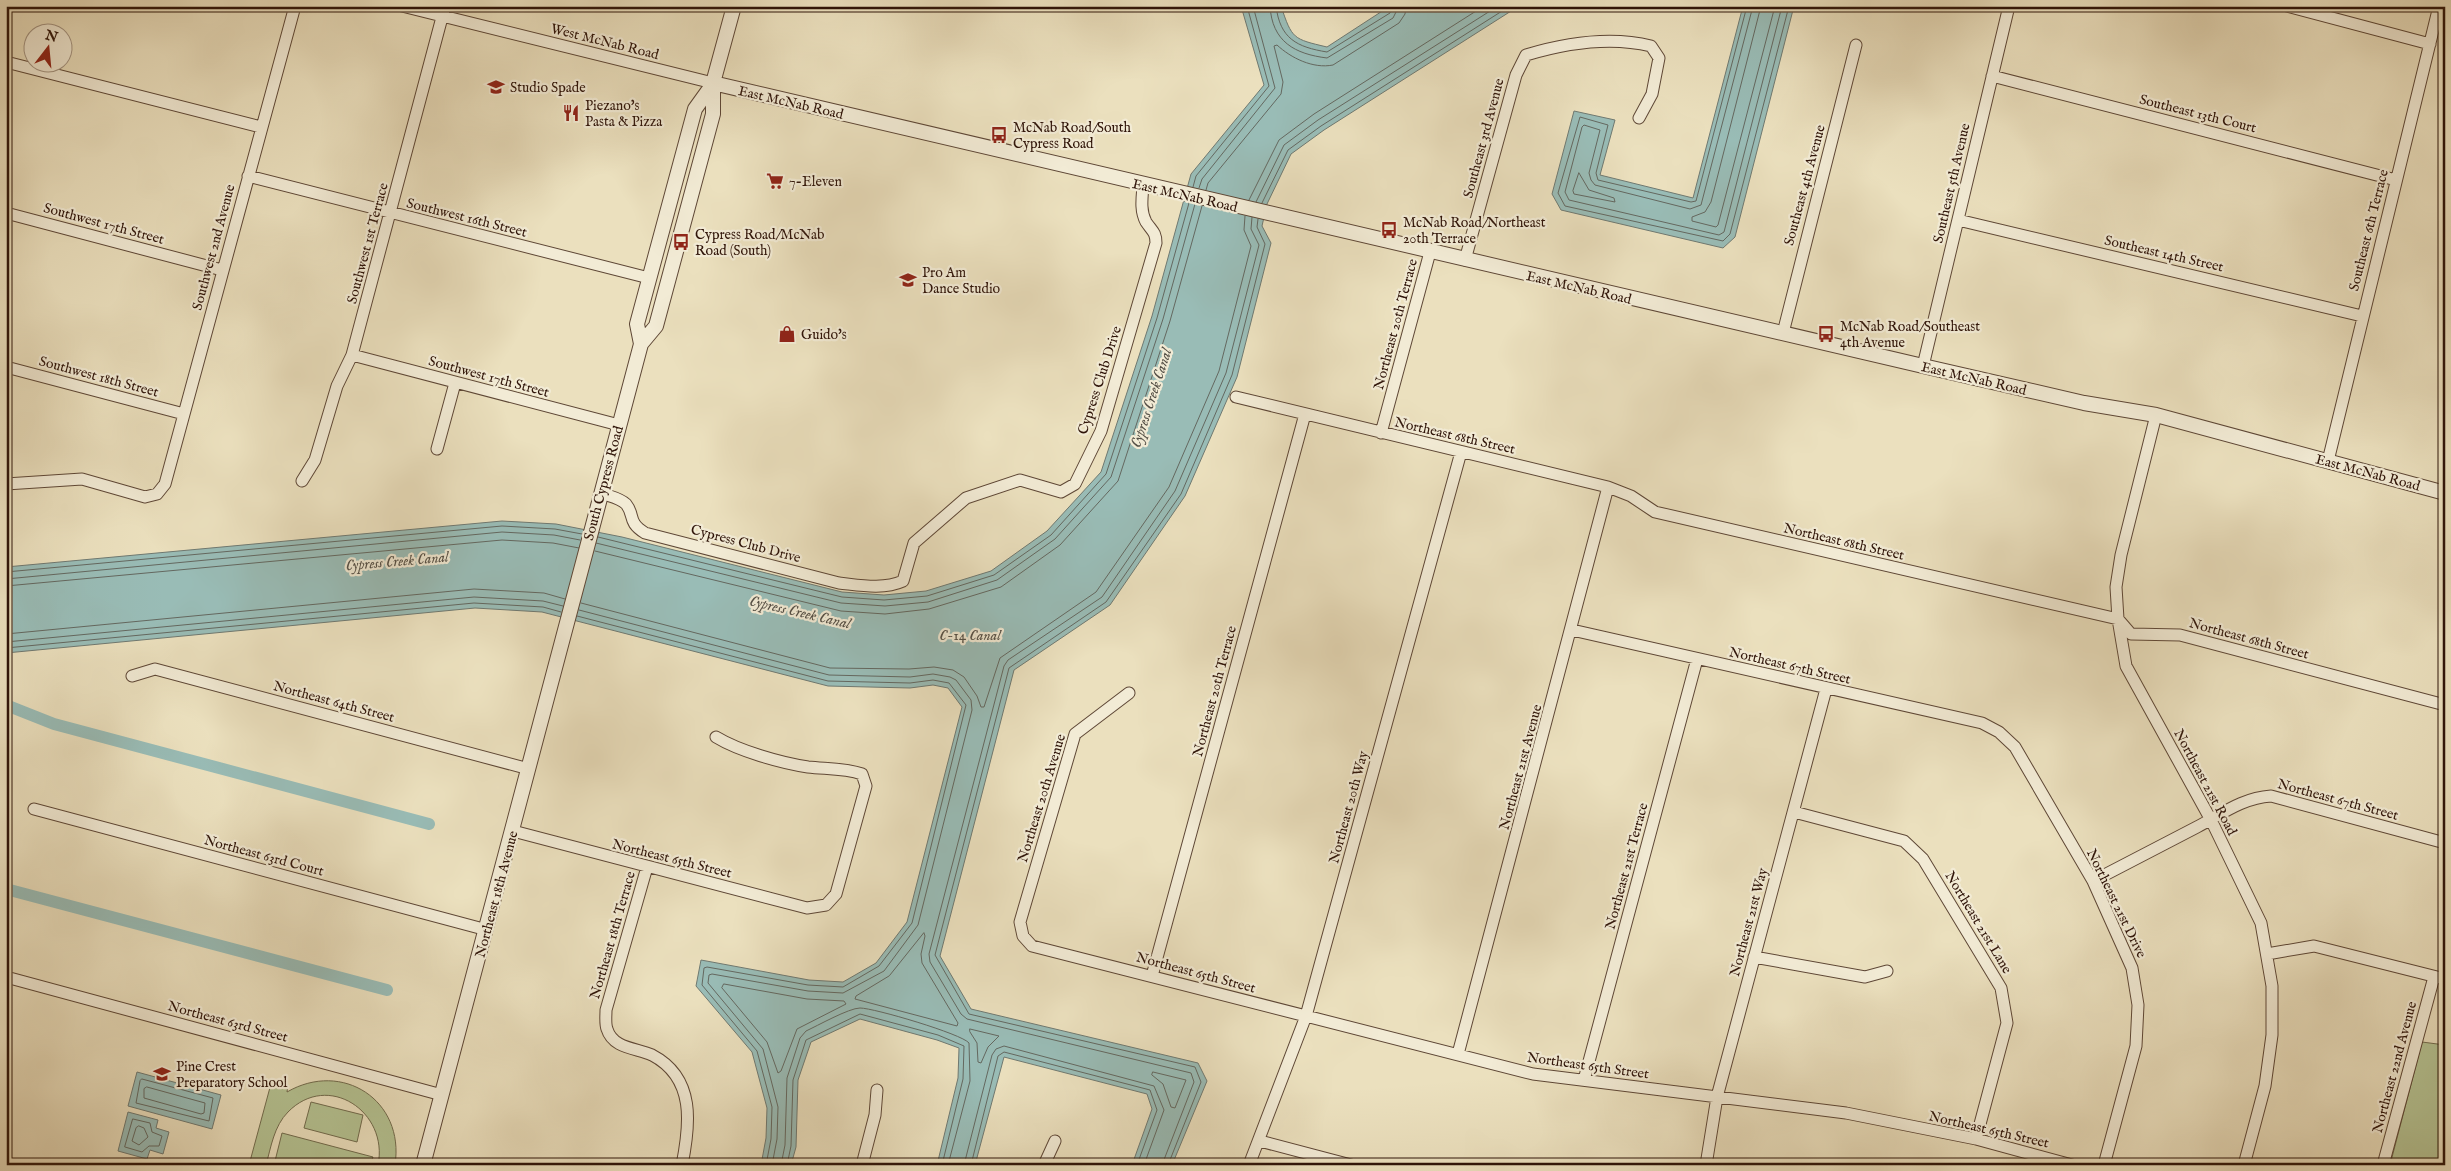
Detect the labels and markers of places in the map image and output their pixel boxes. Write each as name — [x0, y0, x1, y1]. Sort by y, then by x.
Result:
school or university icon: Studio Spade — [486, 77, 506, 97]
place label: Studio Spade — [510, 79, 586, 97]
place label: Piezano's Pasta & Pizza — [585, 97, 663, 131]
restaurant icon: Piezano's Pasta & Pizza — [561, 103, 581, 123]
place label: McNab Road/South Cypress Road — [1013, 119, 1131, 153]
bus stop icon: McNab Road/South Cypress Road — [989, 125, 1009, 145]
supermarket icon: 7-Eleven — [765, 171, 785, 191]
place label: 7-Eleven — [789, 173, 843, 191]
place label: McNab Road/Northeast 20th Terrace — [1403, 214, 1546, 248]
bus stop icon: McNab Road/Northeast 20th Terrace — [1379, 220, 1399, 240]
place label: Cypress Road/McNab Road (South) — [695, 226, 825, 260]
bus stop icon: Cypress Road/McNab Road (South) — [671, 232, 691, 252]
place label: Pro Am Dance Studio — [922, 264, 1001, 298]
school or university icon: Pro Am Dance Studio — [898, 270, 918, 290]
place label: McNab Road/Southeast 4th Avenue — [1840, 318, 1980, 352]
shop icon: Guido's — [777, 324, 797, 344]
bus stop icon: McNab Road/Southeast 4th Avenue — [1816, 324, 1836, 344]
place label: Guido's — [801, 326, 847, 344]
place label: Pine Crest Preparatory School — [176, 1058, 287, 1092]
school or university icon: Pine Crest Preparatory School — [152, 1064, 172, 1084]

